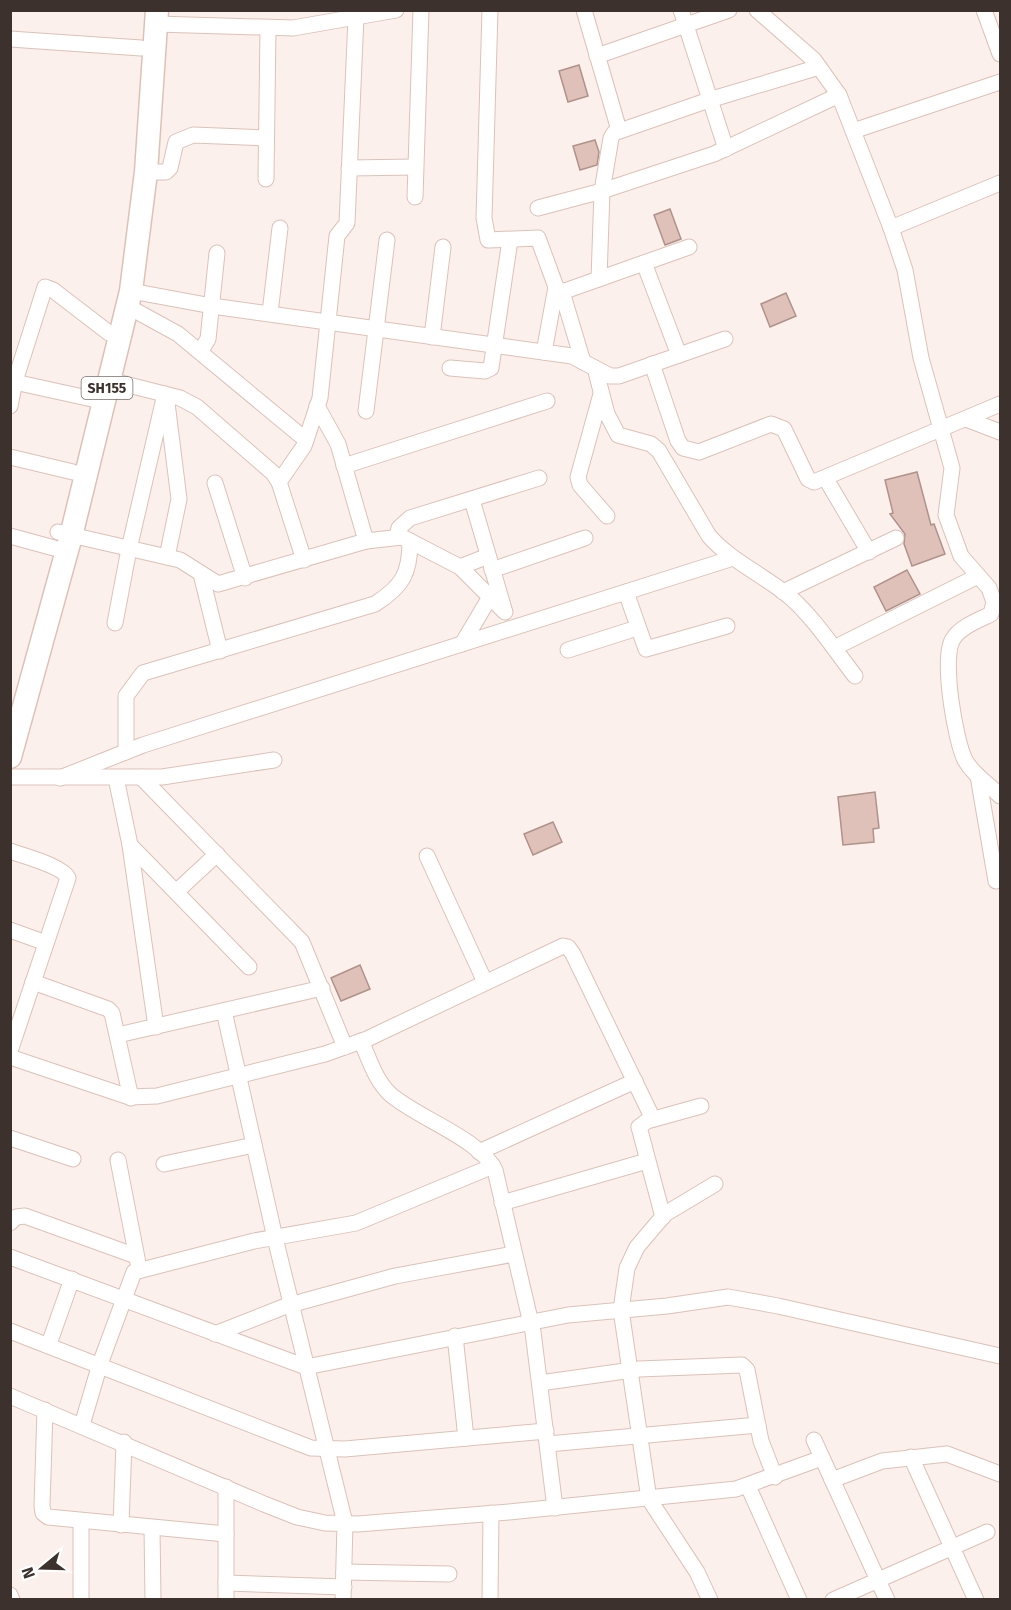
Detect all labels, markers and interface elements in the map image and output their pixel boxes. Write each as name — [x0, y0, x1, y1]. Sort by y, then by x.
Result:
road number: SH155 — [82, 377, 132, 399]
north arrow — [12, 1538, 72, 1598]
text: N — [18, 1565, 39, 1581]

